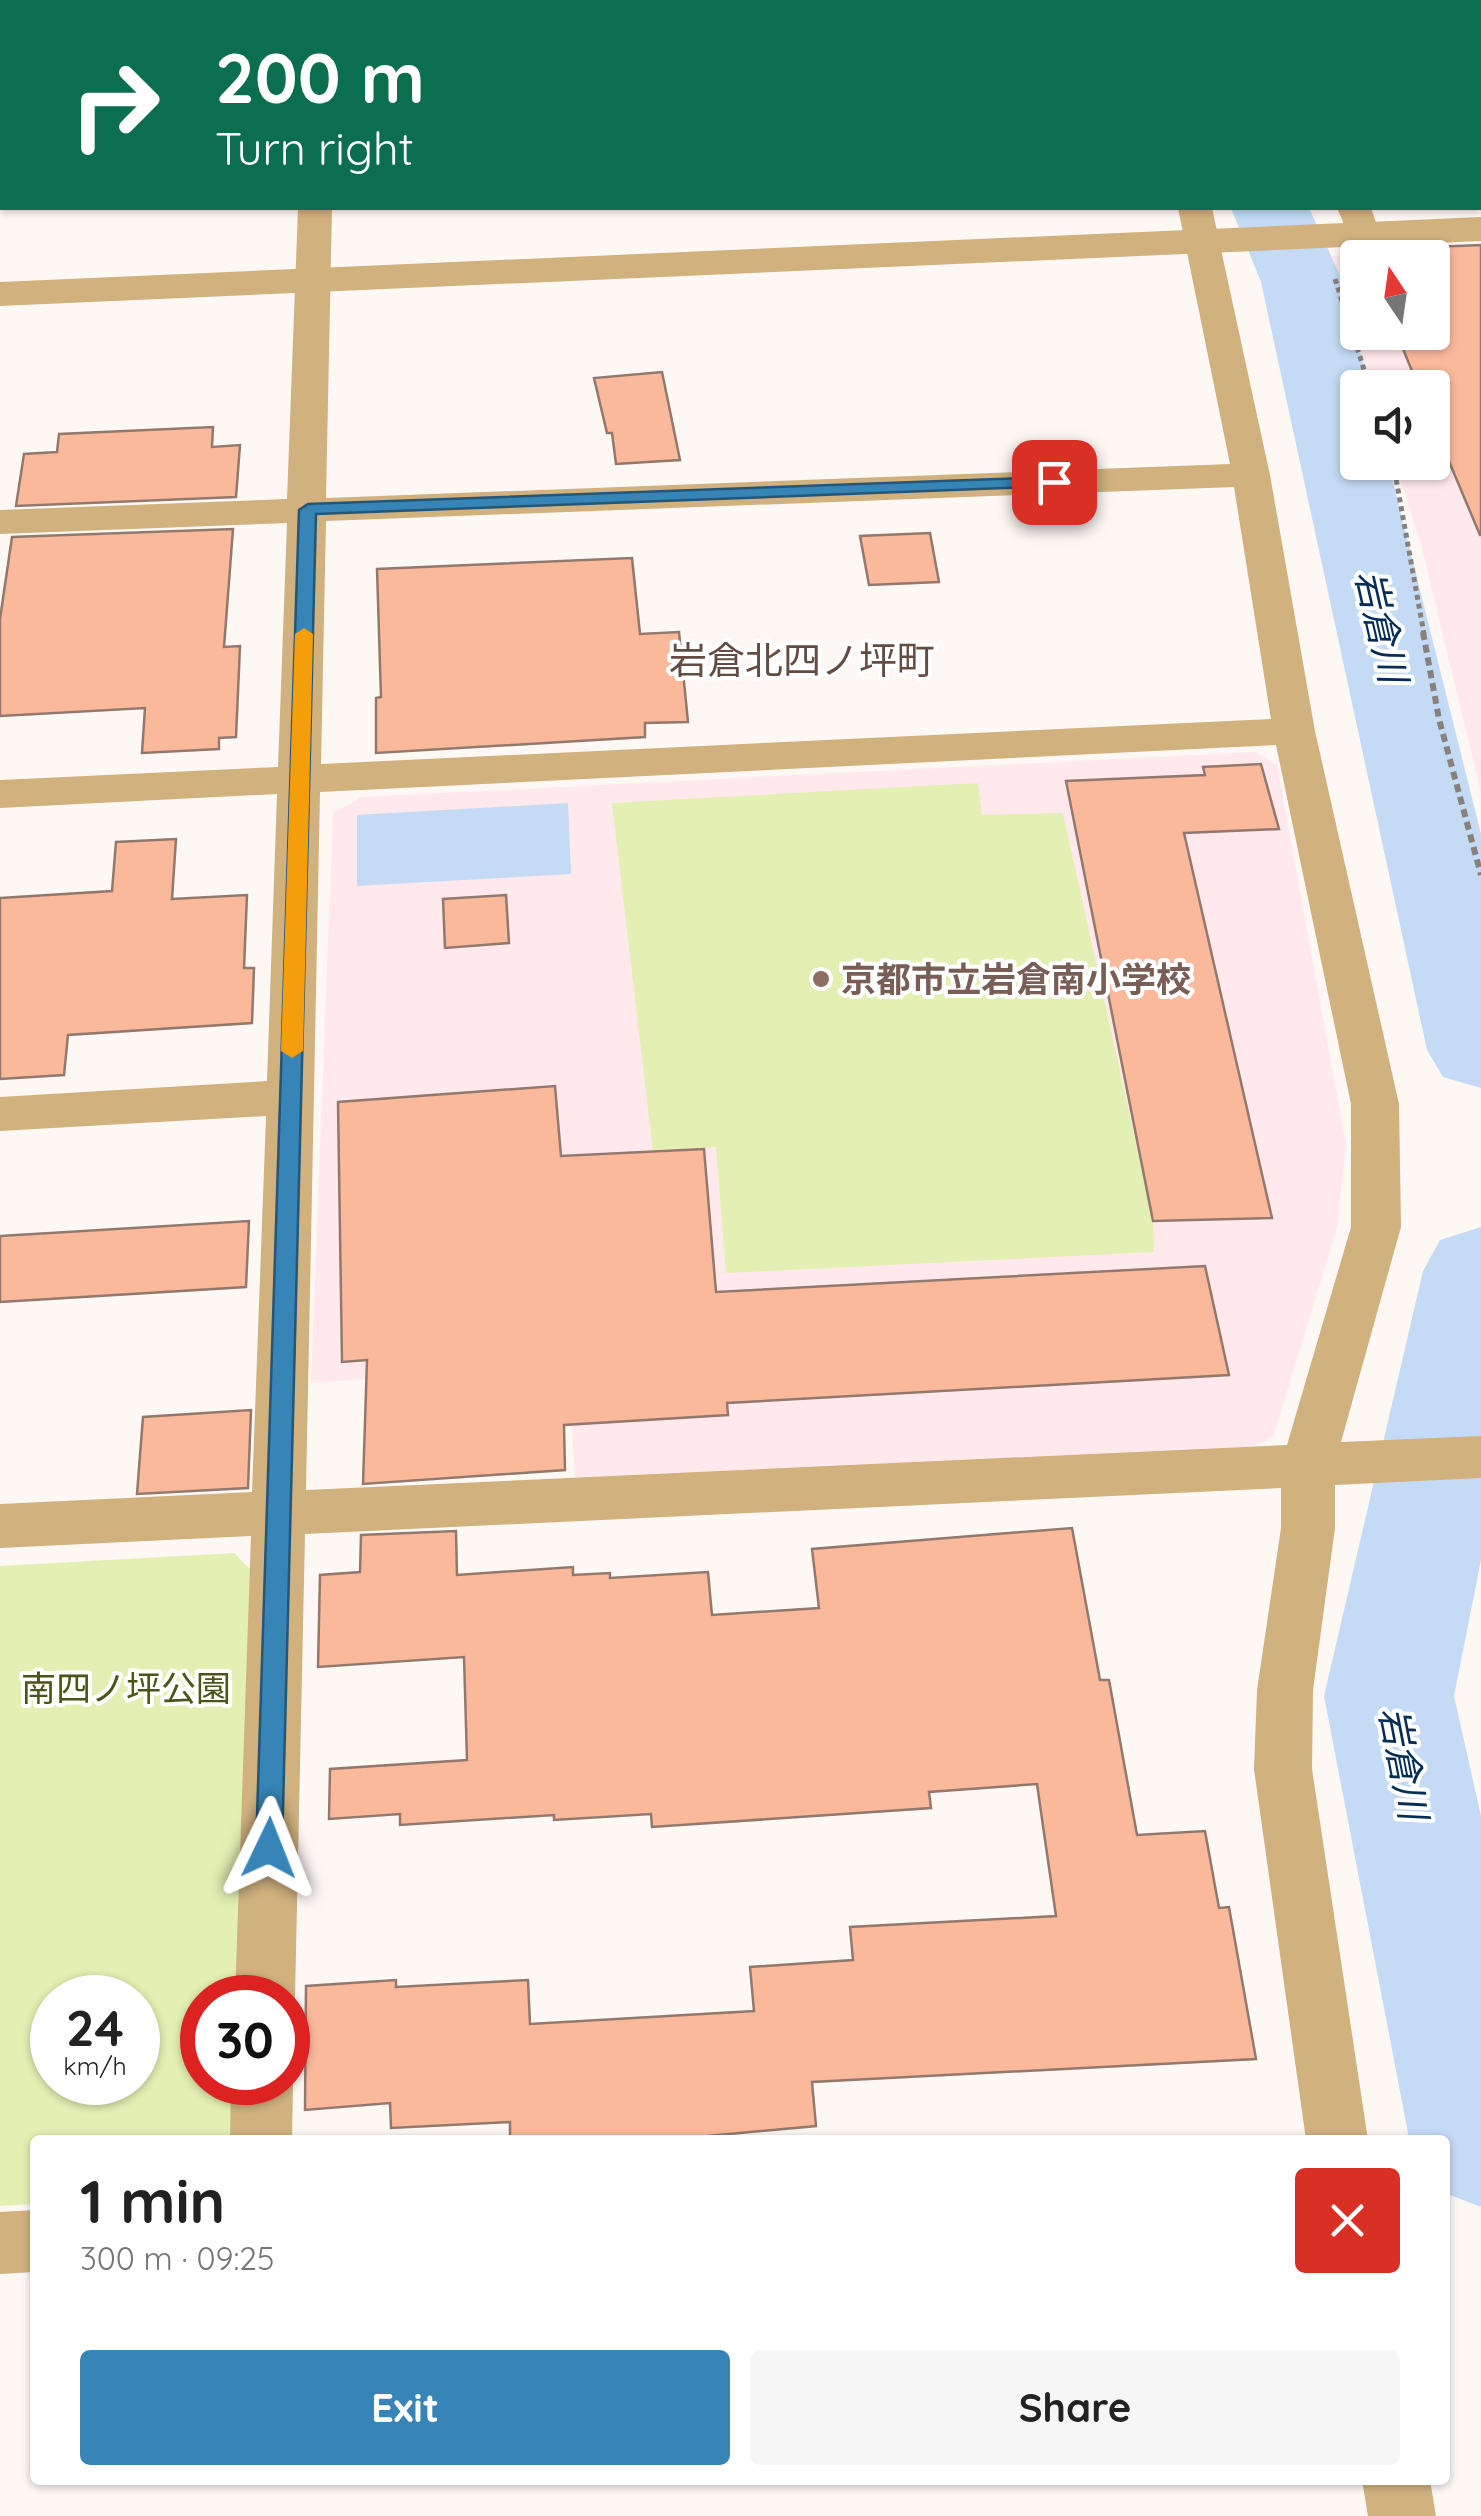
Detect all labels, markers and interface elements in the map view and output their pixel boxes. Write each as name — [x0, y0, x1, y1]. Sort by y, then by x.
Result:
text: 200 m — [215, 33, 425, 121]
icon: right — [50, 40, 180, 170]
text: Turn right — [215, 120, 414, 176]
north arrow — [1340, 240, 1450, 350]
map controls — [1340, 240, 1450, 480]
button: sound — [1340, 370, 1450, 480]
pin — [1012, 440, 1097, 525]
icon: arrive — [1027, 455, 1082, 510]
water label: 岩倉川 — [1346, 565, 1419, 691]
district label: 岩倉北四ノ坪町 — [669, 636, 935, 684]
place label: 京都市立岩倉南小学校 — [841, 957, 1191, 1001]
marker: 京都市立岩倉南小学校 — [810, 968, 832, 990]
park label: 南四ノ坪公園 — [21, 1666, 231, 1710]
water label: 岩倉川 — [1370, 1702, 1439, 1827]
position arrow — [217, 1796, 321, 1900]
speed limit sign: 30 — [180, 1975, 310, 2105]
text: 24 — [66, 1996, 124, 2059]
text: km/h — [63, 2050, 127, 2081]
text: 1 min — [80, 2163, 225, 2238]
button: close — [1295, 2168, 1400, 2273]
text: 300 m · 09:25 — [80, 2238, 275, 2278]
button: Exit — [80, 2350, 730, 2465]
button: Share — [750, 2350, 1400, 2465]

